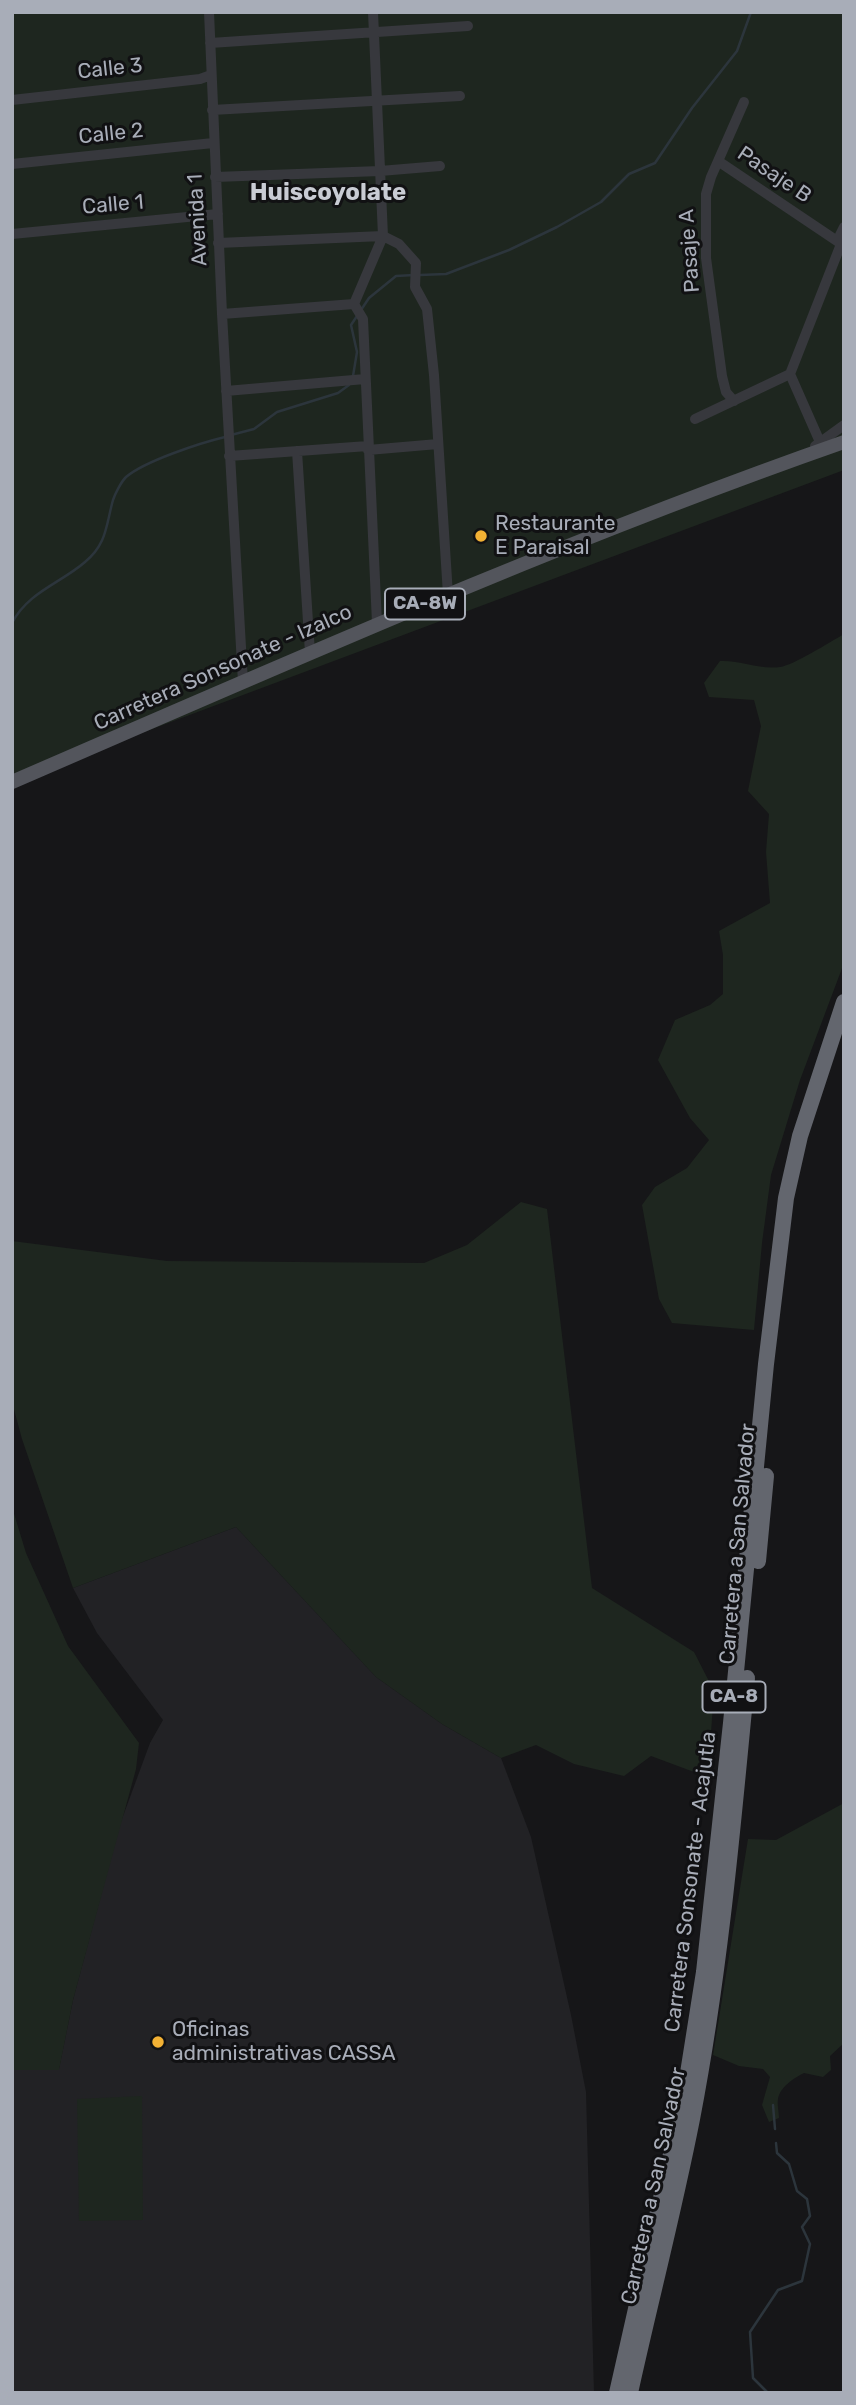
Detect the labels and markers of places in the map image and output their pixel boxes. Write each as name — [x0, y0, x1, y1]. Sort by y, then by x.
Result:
place label: Restaurante E Paraisal — [495, 511, 615, 561]
marker: Restaurante E Paraisal — [473, 528, 489, 544]
place label: Oficinas administrativas CASSA — [172, 2017, 395, 2067]
marker: Oficinas administrativas CASSA — [150, 2034, 166, 2050]

